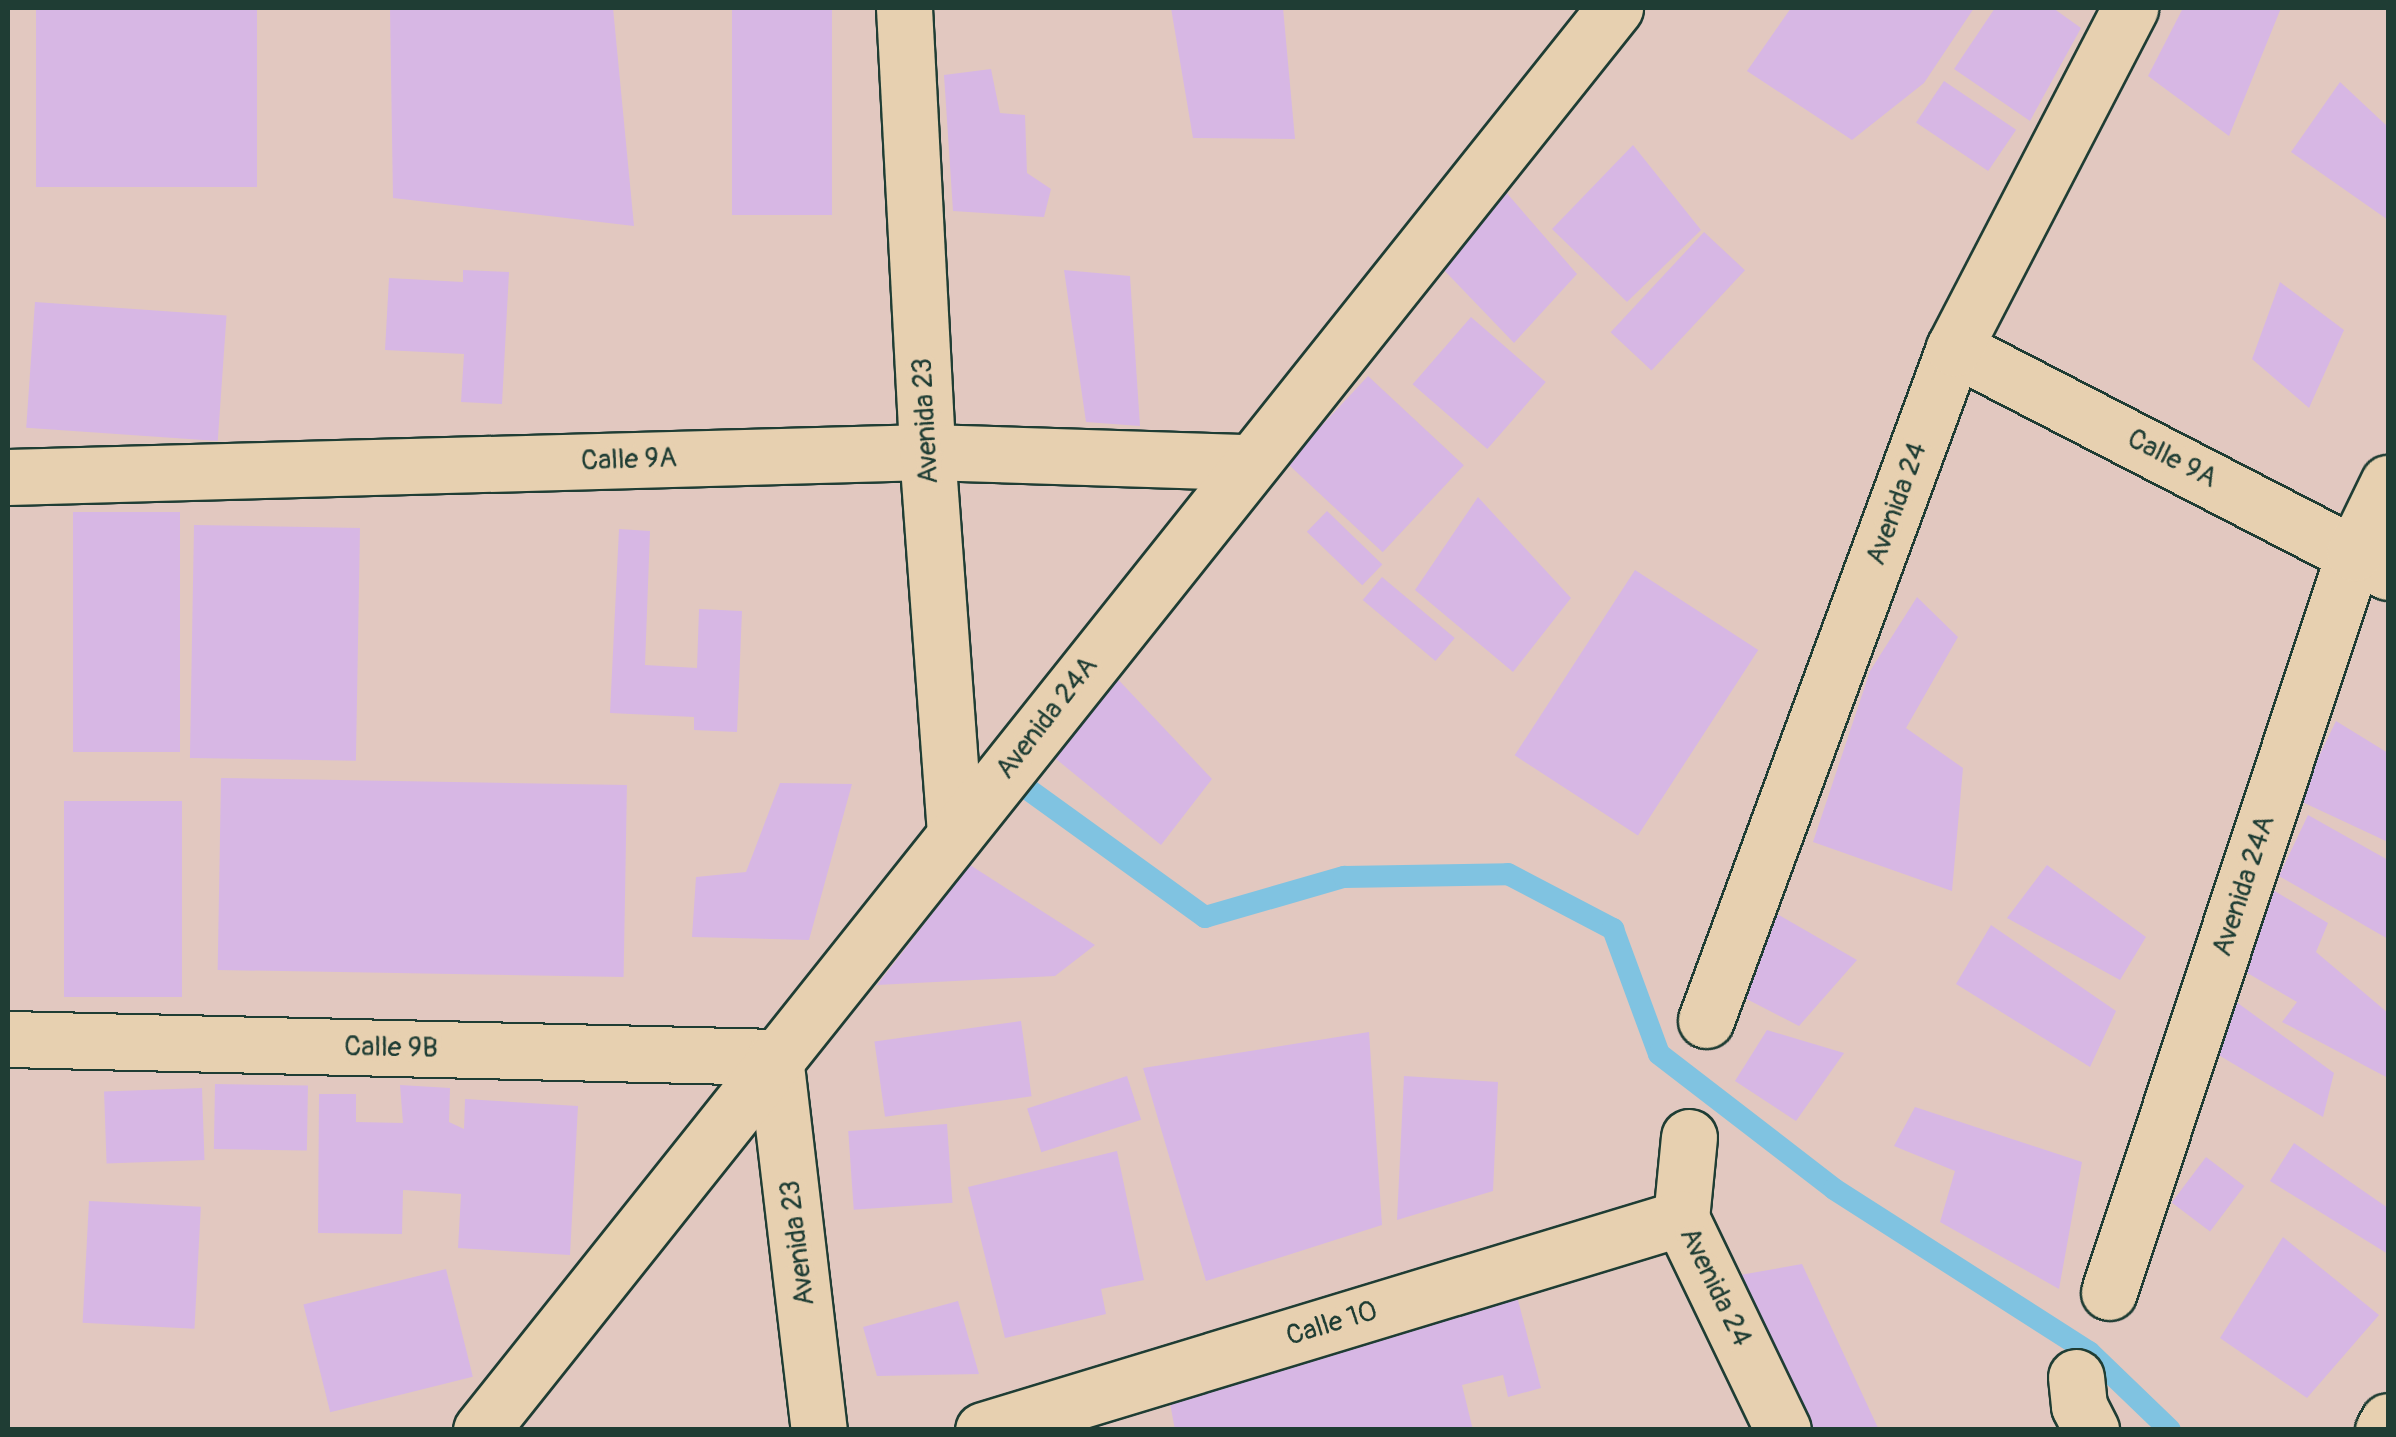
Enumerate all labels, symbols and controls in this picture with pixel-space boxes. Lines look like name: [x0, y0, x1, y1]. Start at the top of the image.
street label: Avenida 23: [906, 357, 946, 485]
street label: Calle 9A: [2122, 422, 2222, 496]
street label: Avenida 24: [1859, 438, 1935, 570]
street label: Calle 9A: [580, 442, 678, 478]
street label: Avenida 24A: [989, 650, 1105, 786]
street label: Avenida 24A: [2205, 811, 2283, 961]
street label: Calle 9B: [344, 1030, 438, 1066]
street label: Avenida 23: [774, 1178, 822, 1308]
street label: Avenida 24: [1672, 1222, 1758, 1352]
street label: Calle 10: [1282, 1294, 1382, 1354]

